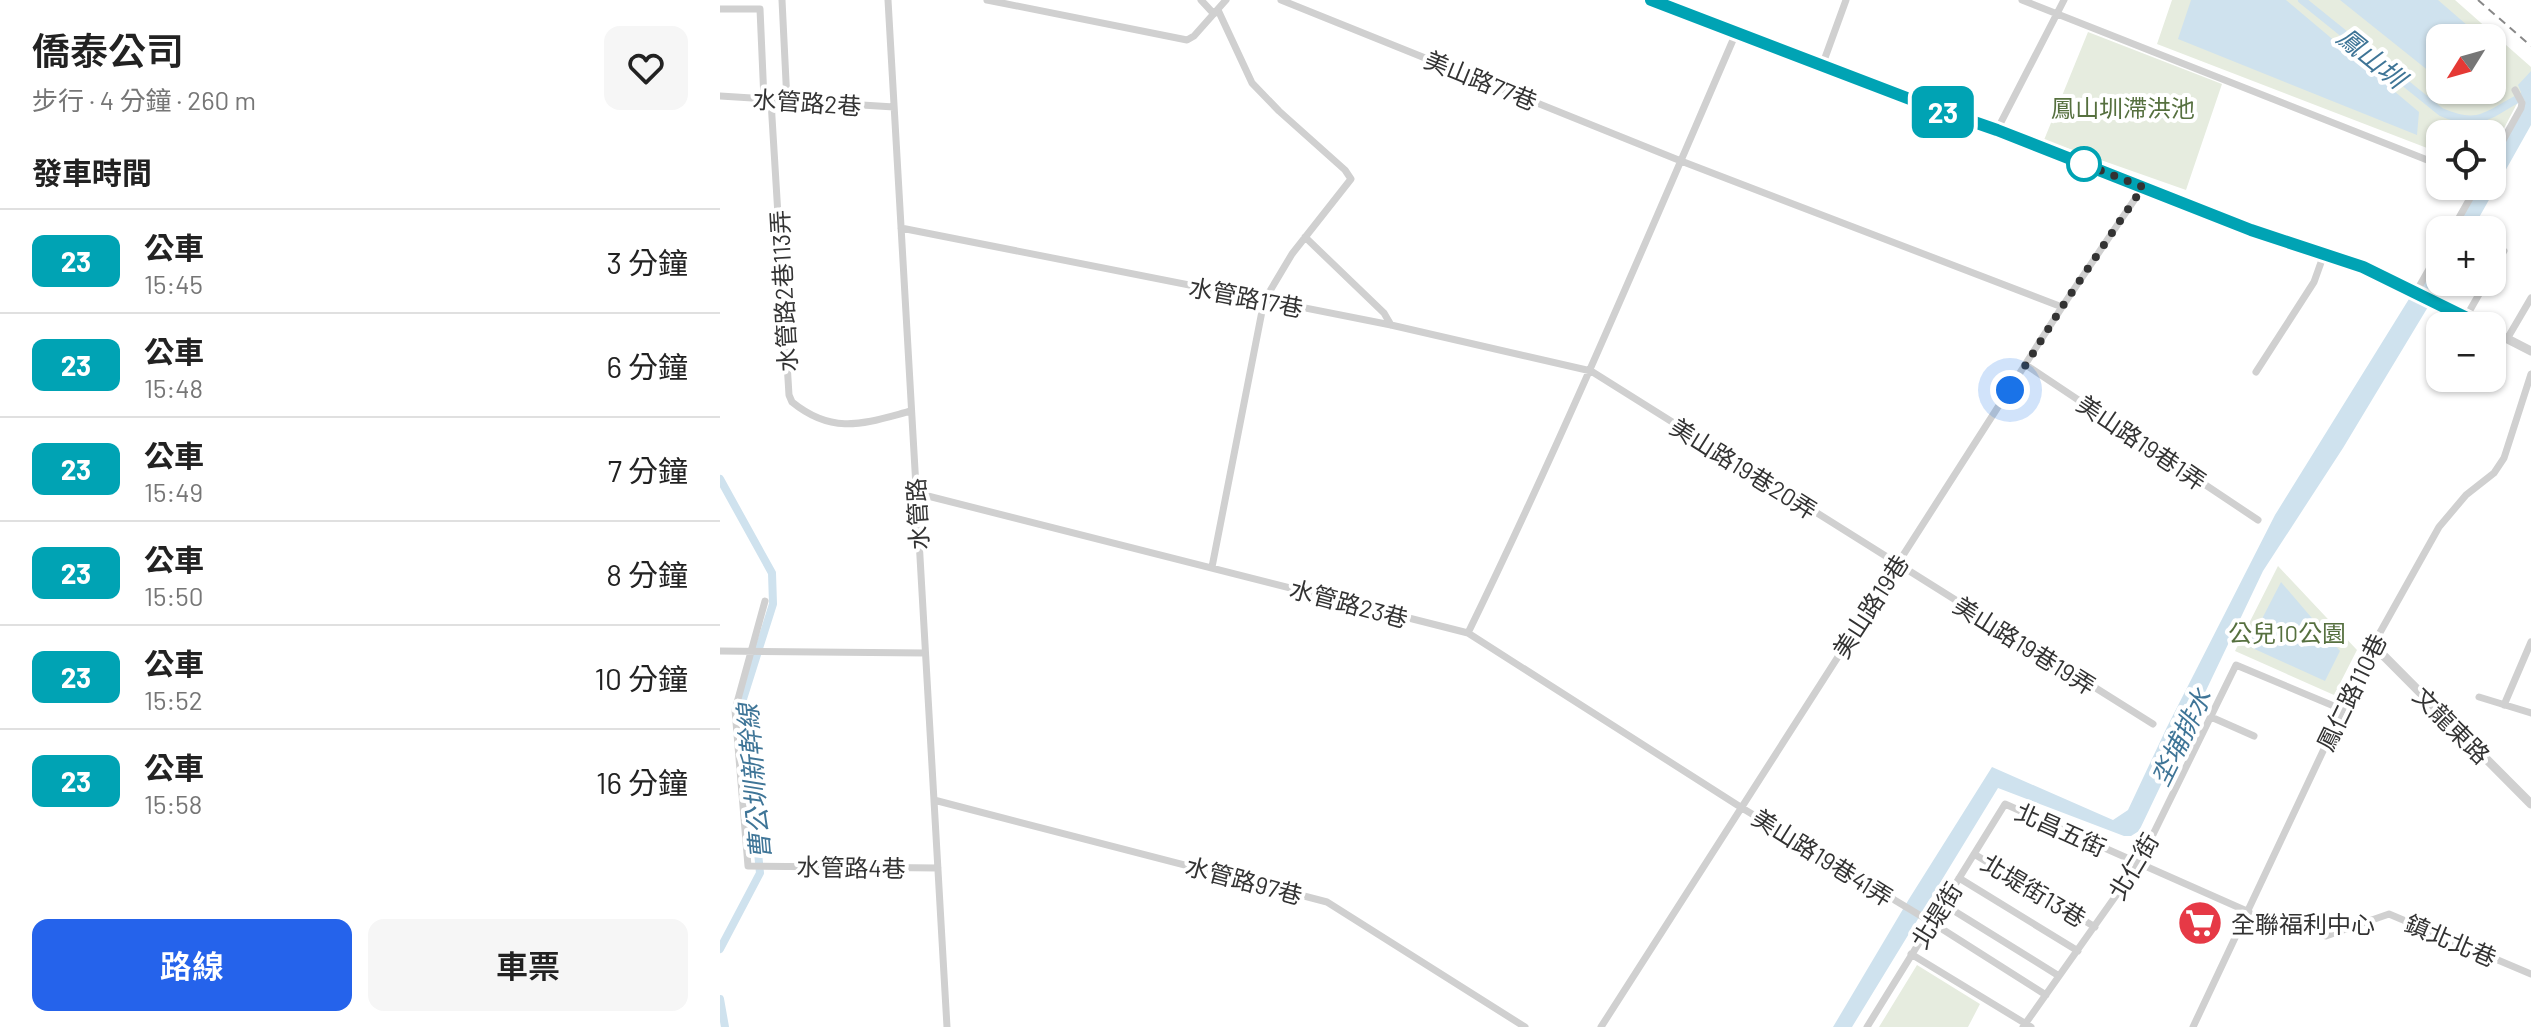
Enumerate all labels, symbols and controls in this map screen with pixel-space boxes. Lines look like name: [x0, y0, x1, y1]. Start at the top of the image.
water label: 鳳山圳: [2332, 20, 2415, 96]
north arrow: [2426, 24, 2506, 104]
map controls: [2426, 24, 2506, 392]
button: heart: [604, 26, 688, 110]
text: 僑泰公司: [32, 27, 184, 73]
street label: 美山路77巷: [1421, 44, 1541, 116]
text: 步行 · 4 分鐘 · 260 m: [32, 84, 256, 115]
street label: 水管路2巷: [752, 84, 862, 120]
line badge: 23: [1907, 86, 1979, 138]
park label: 鳳山圳滯洪池: [2051, 93, 2195, 122]
text: 23: [1928, 95, 1958, 129]
button: locate: [2426, 120, 2506, 200]
unlabelled marker: [2067, 147, 2101, 181]
text: 發車時間: [32, 154, 152, 190]
street label: 水管路2巷113弄: [764, 209, 802, 373]
button: +: [2426, 216, 2506, 296]
text: 公車: [144, 229, 204, 265]
text: 23: [61, 244, 91, 278]
text: 3 分鐘: [607, 244, 688, 280]
text: 15:45: [144, 268, 203, 299]
street label: 水管路17巷: [1186, 272, 1306, 322]
button: −: [2426, 312, 2506, 392]
text: 公車: [144, 333, 204, 369]
text: 23: [61, 348, 91, 382]
text: 6 分鐘: [607, 348, 688, 384]
your location: [1990, 370, 2030, 410]
text: 15:48: [144, 372, 203, 403]
street label: 美山路19巷1弄: [2072, 388, 2212, 496]
street label: 美山路19巷20弄: [1665, 411, 1823, 525]
text: 公車: [144, 437, 204, 473]
text: 23: [61, 452, 91, 486]
text: 7 分鐘: [608, 452, 688, 488]
text: 15:49: [144, 476, 203, 507]
street label: 水管路: [901, 477, 933, 551]
text: 公車: [144, 541, 204, 577]
street label: 美山路19巷: [1826, 549, 1914, 663]
text: 23: [61, 556, 91, 590]
text: 8 分鐘: [606, 556, 688, 592]
street label: 水管路23巷: [1287, 573, 1411, 633]
text: 15:50: [144, 580, 203, 611]
street label: 美山路19巷19弄: [1949, 590, 2101, 700]
park label: 公兒10公園: [2228, 618, 2346, 647]
street label: 鳳仁路110巷: [2310, 629, 2392, 755]
text: 公車: [144, 645, 204, 681]
text: 23: [61, 660, 91, 694]
text: 10 分鐘: [595, 660, 688, 696]
street label: 文龍東路: [2408, 681, 2496, 769]
water label: 坔埔排水: [2143, 683, 2217, 791]
text: 15:52: [144, 684, 203, 715]
water label: 曹公圳新幹線: [731, 700, 775, 861]
text: 公車: [144, 749, 204, 785]
text: 23: [61, 764, 91, 798]
text: 16 分鐘: [596, 764, 688, 800]
text: 15:58: [144, 788, 202, 819]
street label: 北昌五街: [2011, 796, 2111, 862]
street label: 美山路19巷41弄: [1747, 802, 1899, 912]
street label: 北仁街: [2102, 828, 2164, 904]
street label: 北堤街13巷: [1976, 848, 2092, 932]
street label: 水管路97巷: [1182, 850, 1306, 910]
street label: 水管路4巷: [796, 852, 906, 882]
street label: 北堤街: [1905, 877, 1967, 953]
supermarket icon: 全聯福利中心: [2176, 899, 2224, 947]
street label: 鎮北北巷: [2401, 908, 2501, 972]
place label: 全聯福利中心: [2231, 909, 2375, 938]
button: 路線: [32, 919, 352, 1011]
button: 車票: [368, 919, 688, 1011]

